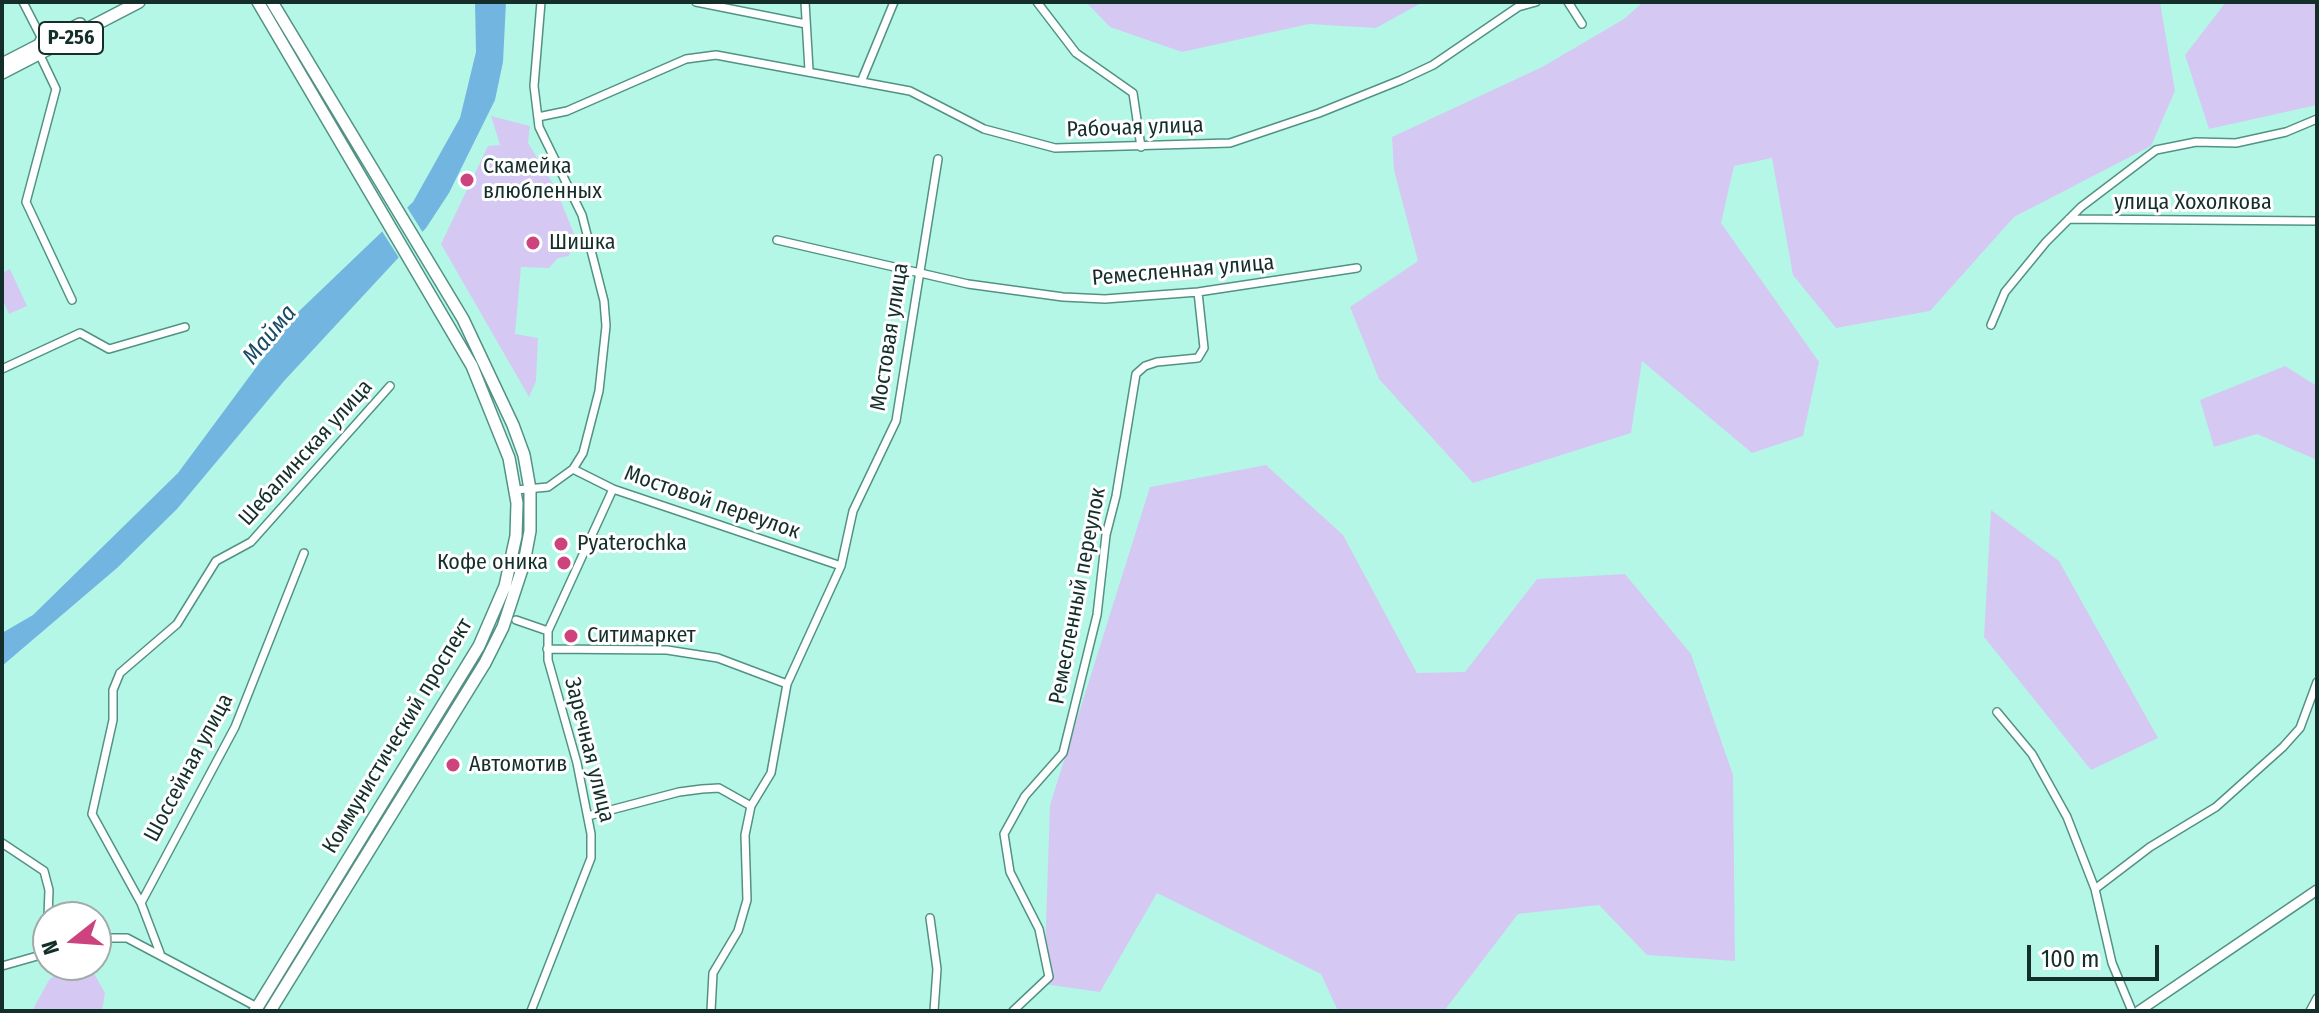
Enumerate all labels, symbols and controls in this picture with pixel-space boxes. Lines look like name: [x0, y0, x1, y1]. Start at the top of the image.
road number: Р-256: [39, 22, 103, 54]
street label: Рабочая улица: [1066, 112, 1204, 144]
place label: Скамейка влюбленных: [483, 154, 602, 206]
marker: Скамейка влюбленных: [458, 171, 476, 189]
street label: улица Хохолкова: [2114, 190, 2272, 216]
place label: Шишка: [549, 230, 615, 256]
marker: Шишка: [524, 234, 542, 252]
street label: Ремесленная улица: [1091, 250, 1275, 292]
street label: Мостовая улица: [865, 261, 915, 413]
water label: Майма: [237, 299, 303, 371]
street label: Шебалинская улица: [234, 375, 378, 531]
street label: Мостовой переулок: [621, 461, 803, 545]
street label: Ремесленный переулок: [1044, 485, 1112, 707]
place label: Pyaterochka: [577, 531, 687, 557]
marker: Pyaterochka: [552, 535, 570, 553]
place label: Кофе оника: [437, 550, 548, 576]
marker: Кофе оника: [555, 554, 573, 572]
street label: Коммунистический проспект: [317, 614, 479, 858]
place label: Ситимаркет: [587, 623, 696, 649]
marker: Ситимаркет: [562, 627, 580, 645]
street label: Заречная улица: [558, 675, 620, 825]
street label: Шоссейная улица: [139, 689, 239, 847]
place label: Автомотив: [469, 752, 567, 778]
marker: Автомотив: [444, 756, 462, 774]
north arrow: [32, 901, 112, 981]
scale bar: [2031, 929, 2163, 979]
text: N: [36, 937, 65, 958]
text: 100 m: [2041, 945, 2099, 973]

